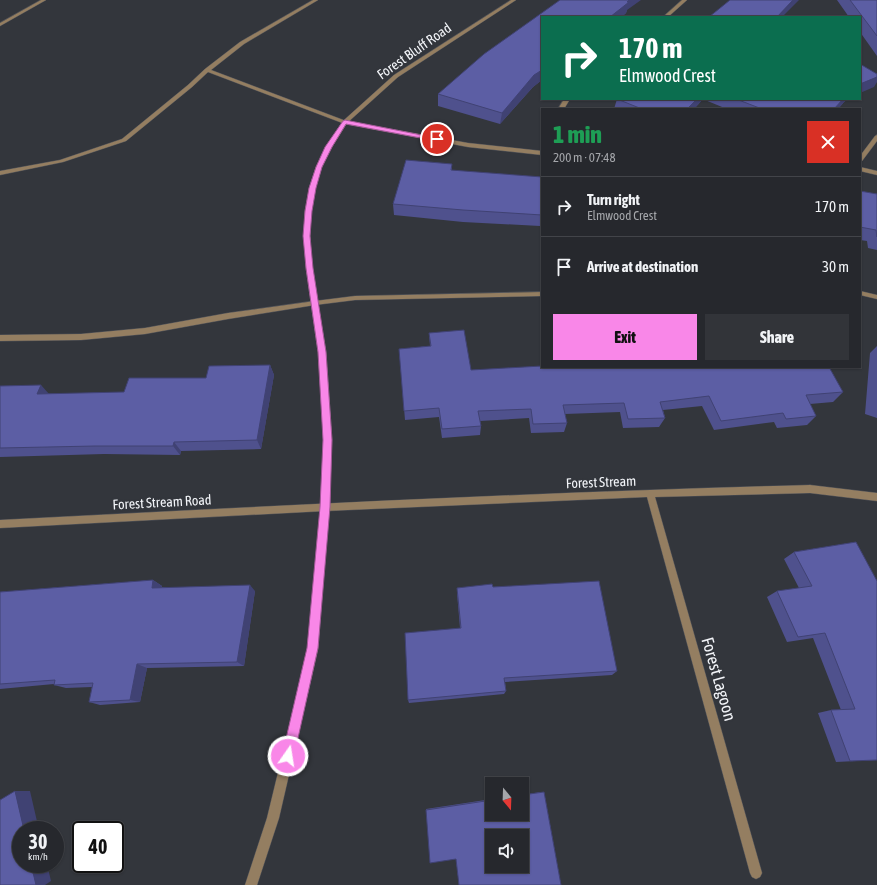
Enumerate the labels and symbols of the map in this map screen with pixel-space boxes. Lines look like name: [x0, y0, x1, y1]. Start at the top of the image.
street label: Forest Bluff Road: [374, 20, 454, 82]
pin: [420, 122, 454, 156]
street label: Forest Stream: [566, 473, 636, 491]
street label: Forest Stream Road: [112, 491, 212, 513]
street label: Forest Lagoon: [698, 635, 740, 723]
position arrow: [267, 735, 309, 777]
north arrow: [485, 777, 529, 821]
speed limit sign: 40: [72, 821, 124, 873]

